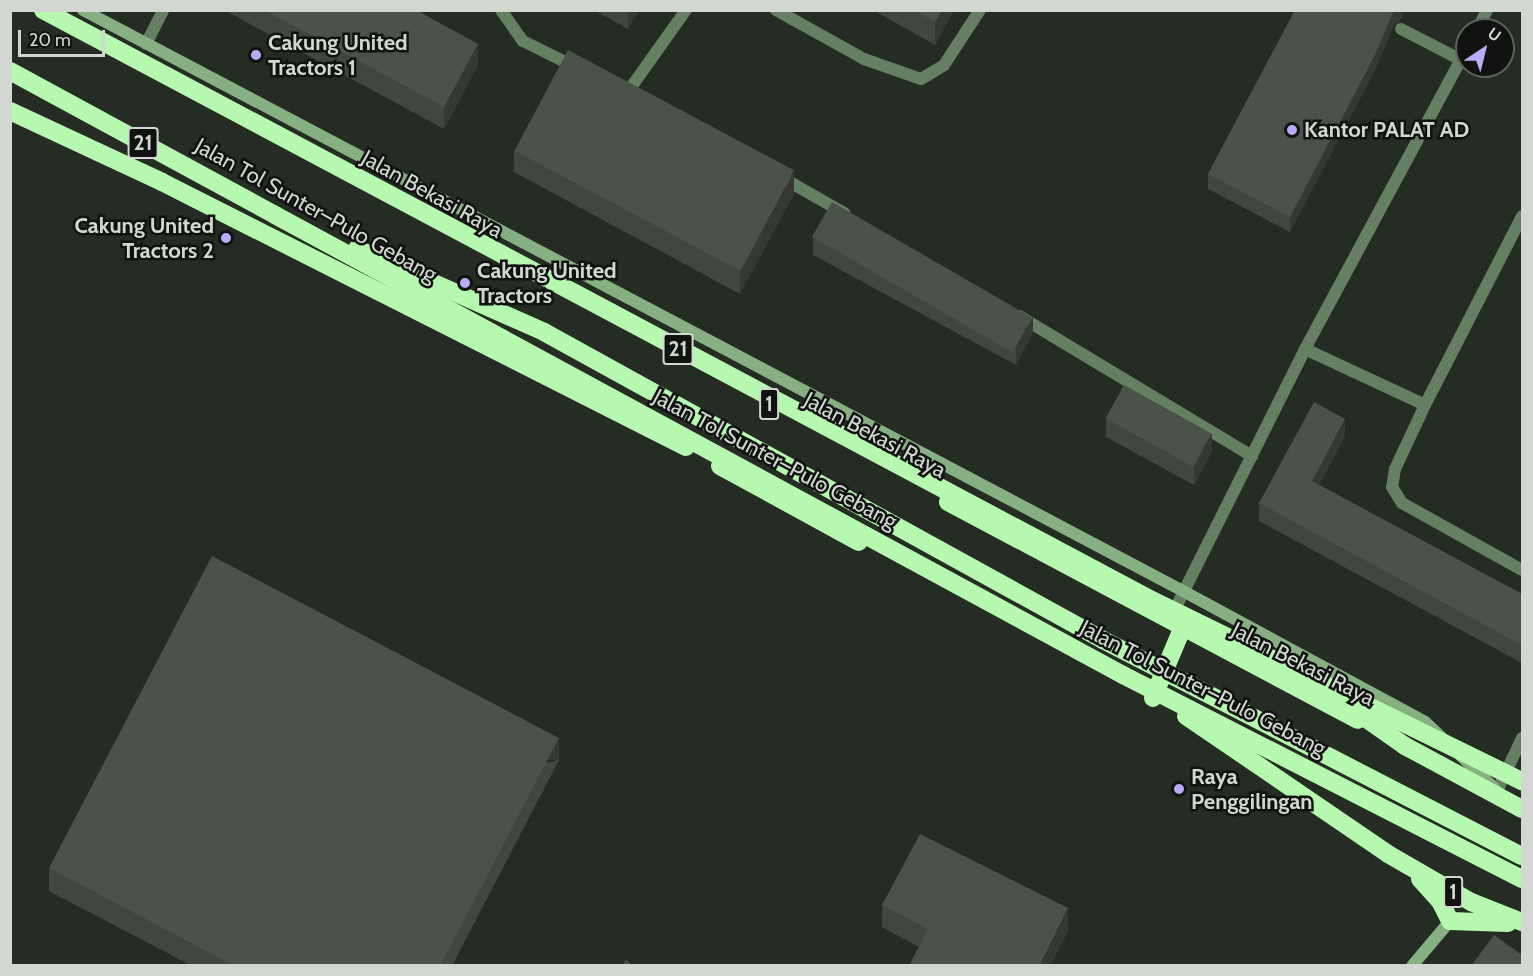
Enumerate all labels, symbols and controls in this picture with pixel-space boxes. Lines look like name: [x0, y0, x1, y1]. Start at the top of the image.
scale bar: [21, 18, 108, 56]
north arrow: [1455, 18, 1515, 78]
text: U: [1484, 23, 1505, 46]
text: 20 m: [29, 29, 71, 51]
place label: Cakung United Tractors 1: [268, 29, 408, 80]
marker: Cakung United Tractors 1: [249, 48, 263, 62]
place label: Kantor PALAT AD: [1304, 117, 1469, 143]
marker: Kantor PALAT AD: [1285, 123, 1299, 137]
road number: 21: [126, 125, 160, 161]
street label: Jalan Tol Sunter–Pulo Gebang: [190, 132, 442, 288]
street label: Jalan Bekasi Raya: [357, 144, 507, 244]
place label: Cakung United Tractors 2: [74, 212, 214, 264]
marker: Cakung United Tractors 2: [219, 231, 233, 245]
place label: Cakung United Tractors: [477, 257, 617, 308]
marker: Cakung United Tractors: [458, 276, 472, 290]
road number: 21: [662, 331, 694, 367]
street label: Jalan Tol Sunter–Pulo Gebang: [648, 383, 902, 535]
road number: 1: [758, 386, 780, 422]
street label: Jalan Bekasi Raya: [799, 386, 951, 484]
street label: Jalan Tol Sunter–Pulo Gebang: [1076, 614, 1330, 762]
street label: Jalan Bekasi Raya: [1227, 617, 1379, 711]
place label: Raya Penggilingan: [1191, 763, 1312, 814]
marker: Raya Penggilingan: [1172, 782, 1186, 796]
road number: 1: [1442, 874, 1464, 910]

